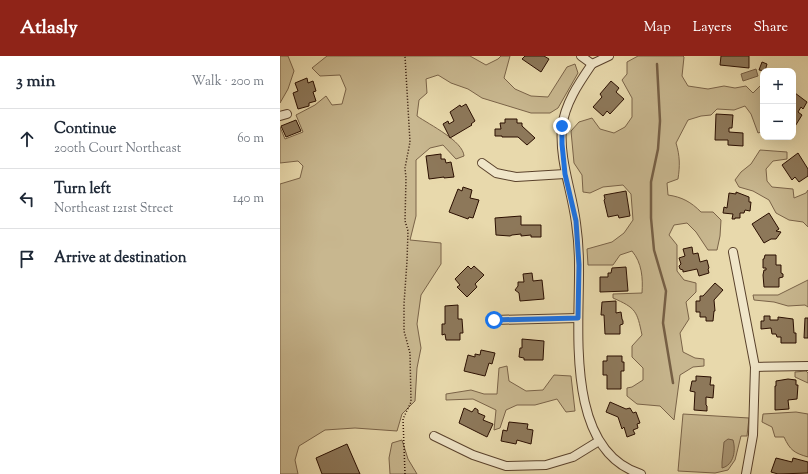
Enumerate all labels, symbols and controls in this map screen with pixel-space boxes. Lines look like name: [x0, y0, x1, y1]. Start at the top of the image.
text: Atlasly: [20, 15, 78, 42]
text: Map: [644, 18, 671, 38]
text: Layers: [693, 18, 731, 38]
text: Share: [753, 18, 788, 38]
map controls: [760, 68, 796, 140]
button: +: [760, 68, 796, 104]
text: 3 min: [16, 70, 55, 94]
text: Walk · 200 m: [191, 73, 264, 91]
button: −: [760, 104, 796, 140]
route end: [553, 117, 571, 135]
text: Continue: [54, 119, 116, 140]
icon: ahead: [16, 128, 38, 150]
text: 60 m: [237, 130, 264, 148]
text: 200th Court Northeast: [54, 140, 181, 158]
text: Turn left: [54, 179, 111, 200]
icon: left: [16, 188, 38, 210]
text: 140 m: [233, 190, 264, 208]
text: Northeast 121st Street: [54, 200, 173, 218]
icon: arrive: [16, 248, 38, 270]
text: Arrive at destination: [54, 248, 187, 269]
route start: [485, 311, 503, 329]

